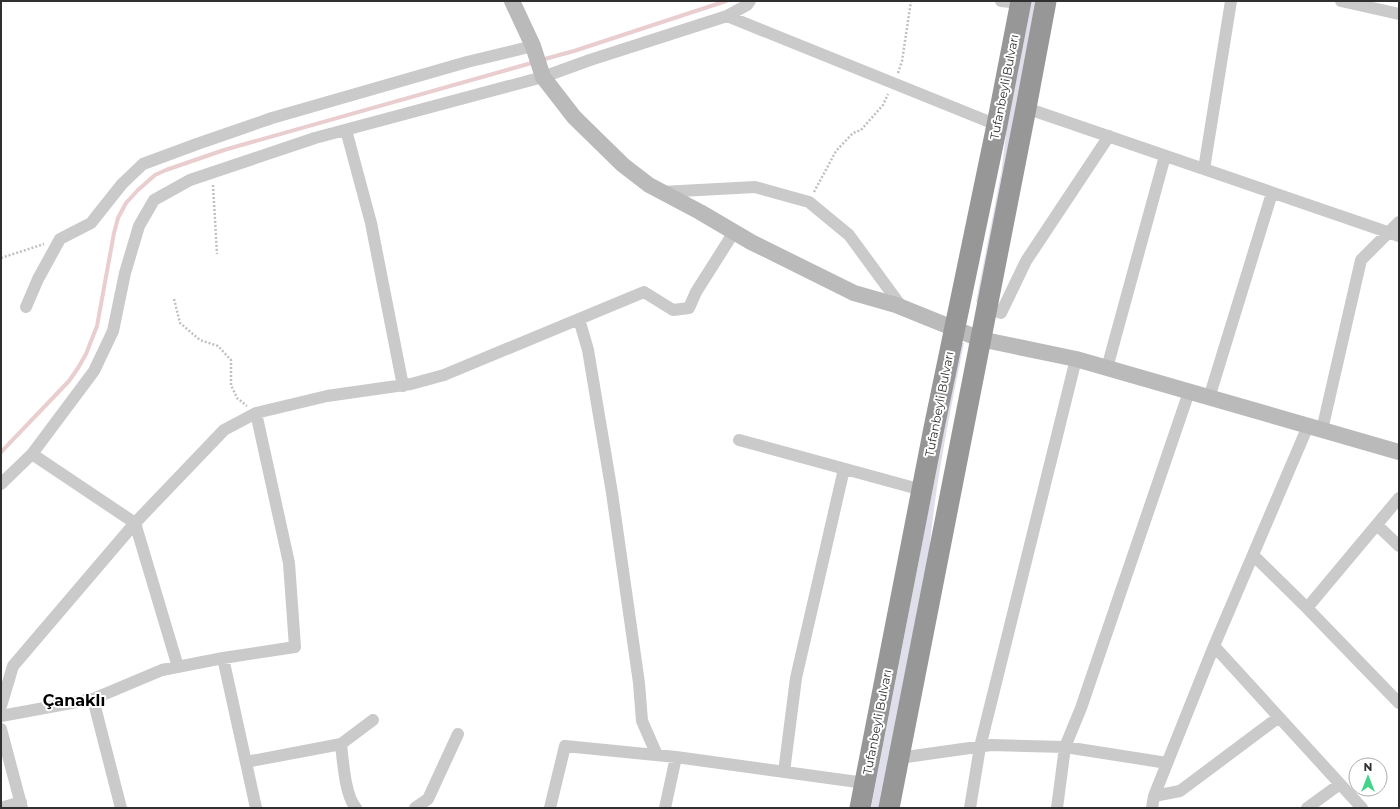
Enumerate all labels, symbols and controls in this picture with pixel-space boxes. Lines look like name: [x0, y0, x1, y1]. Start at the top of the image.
street label: Tufanbeyli Bulvarı: [986, 33, 1022, 141]
street label: Tufanbeyli Bulvarı: [921, 350, 957, 458]
street label: Tufanbeyli Bulvarı: [859, 668, 895, 776]
district label: Çanaklı: [43, 691, 105, 710]
north arrow: [1348, 757, 1388, 797]
text: N: [1364, 760, 1372, 774]

